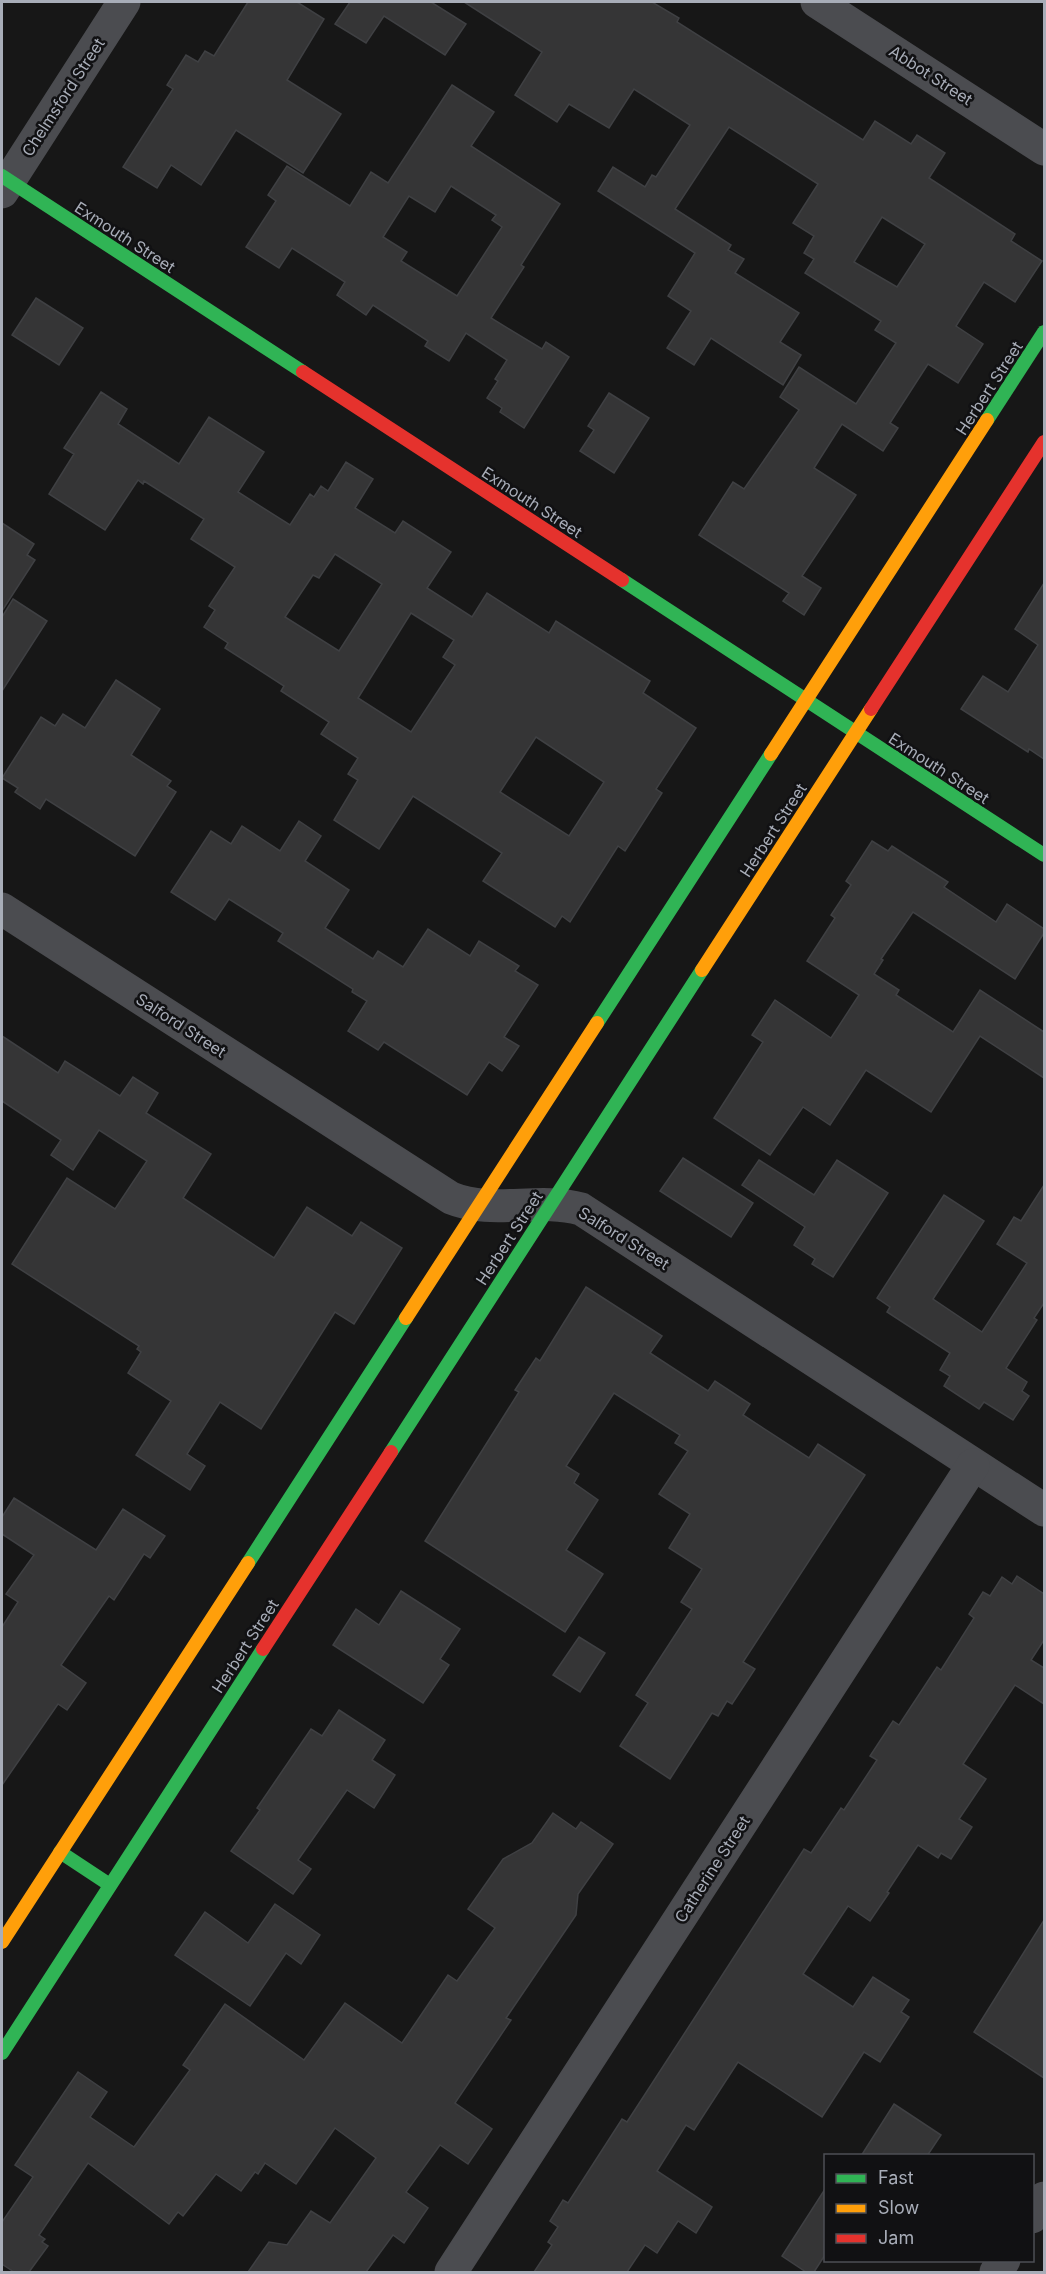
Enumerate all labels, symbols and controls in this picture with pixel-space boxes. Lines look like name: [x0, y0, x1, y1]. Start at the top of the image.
street label: Chelmsford Street: [17, 34, 109, 160]
street label: Abbot Street: [886, 41, 976, 109]
street label: Exmouth Street: [71, 197, 179, 277]
street label: Herbert Street: [951, 337, 1027, 439]
street label: Exmouth Street: [478, 462, 586, 542]
street label: Exmouth Street: [885, 728, 993, 808]
street label: Herbert Street: [735, 779, 811, 881]
street label: Salford Street: [132, 988, 230, 1062]
street label: Herbert Street: [471, 1187, 547, 1289]
street label: Salford Street: [575, 1202, 673, 1274]
street label: Herbert Street: [207, 1595, 283, 1697]
street label: Catherine Street: [670, 1812, 754, 1926]
legend: [824, 2154, 1034, 2262]
text: Fast: [878, 2167, 914, 2188]
text: Slow: [878, 2197, 919, 2218]
text: Jam: [878, 2227, 914, 2248]

